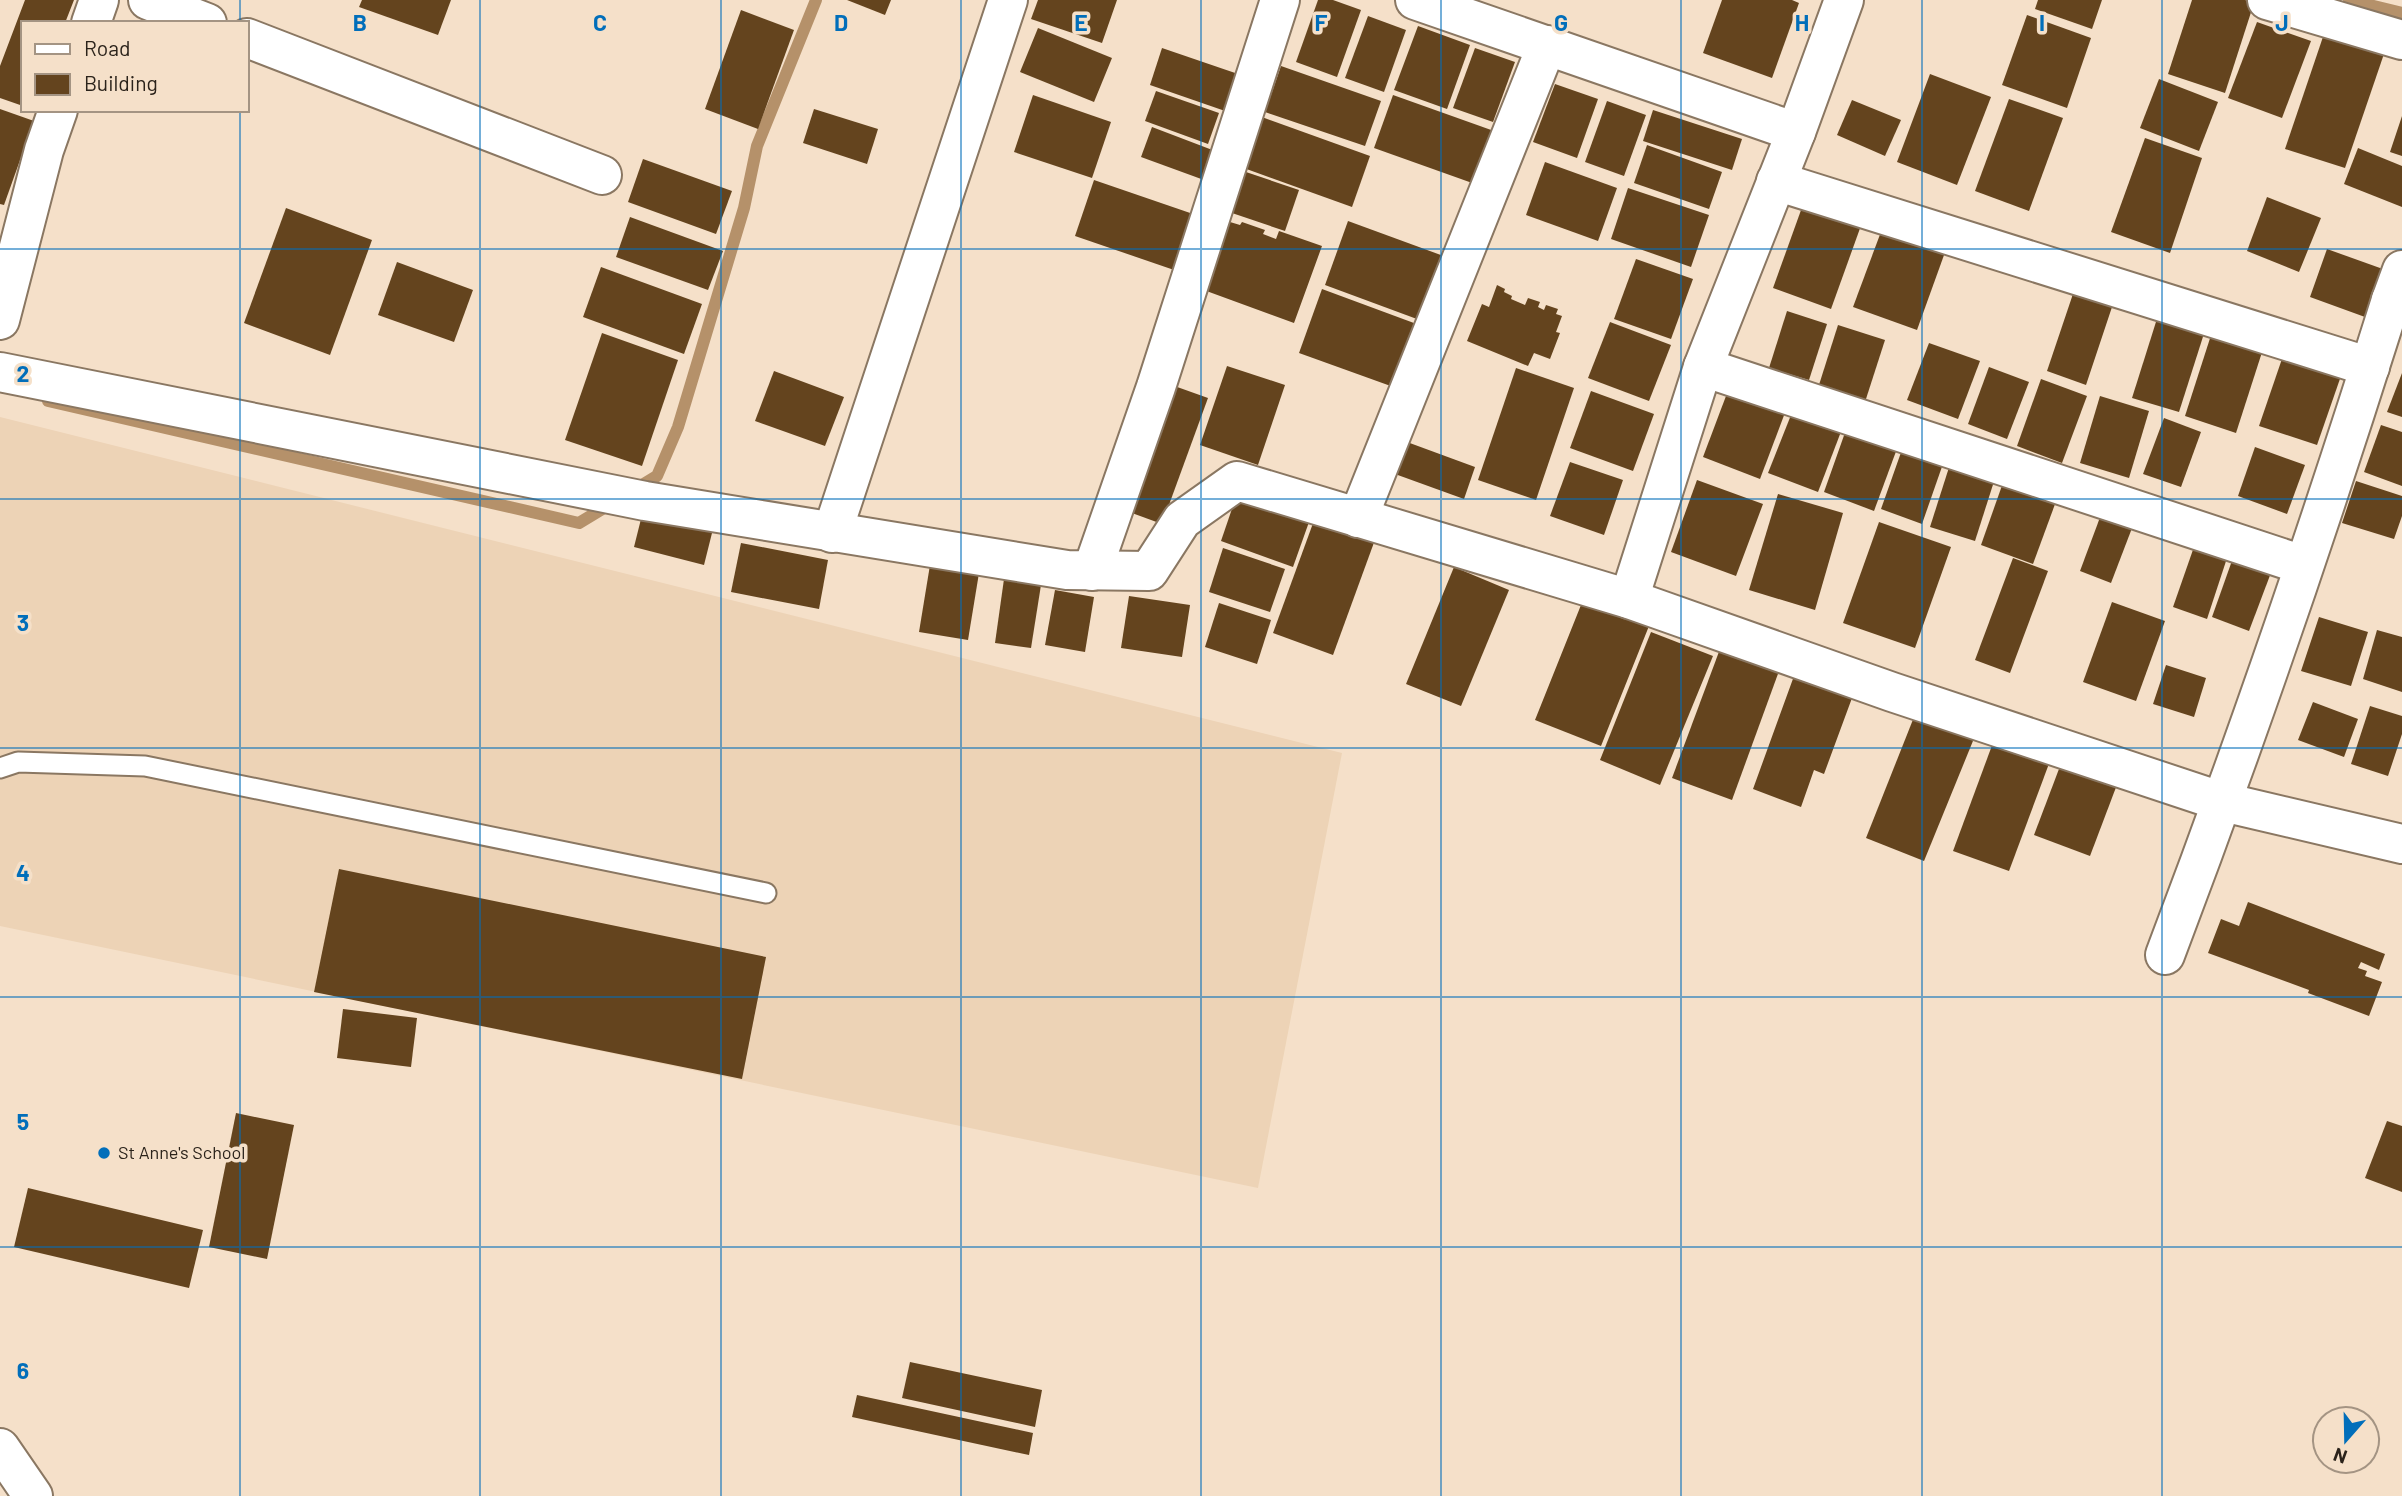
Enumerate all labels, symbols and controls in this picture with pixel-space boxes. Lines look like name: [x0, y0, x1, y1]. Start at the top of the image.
text: B: [353, 8, 367, 36]
text: C: [593, 8, 607, 36]
text: D: [834, 8, 848, 36]
text: E: [1074, 8, 1088, 36]
text: F: [1315, 8, 1328, 36]
text: G: [1554, 8, 1568, 36]
text: H: [1795, 8, 1809, 36]
text: I: [2039, 8, 2045, 36]
text: J: [2275, 8, 2289, 36]
legend: [21, 21, 248, 112]
text: Road: [84, 35, 130, 60]
text: Building: [84, 70, 158, 95]
text: 2: [17, 359, 29, 387]
text: 3: [17, 608, 29, 636]
text: 4: [16, 858, 30, 886]
text: 5: [17, 1107, 29, 1135]
place label: St Anne's School: [118, 1141, 246, 1163]
marker: St Anne's School: [96, 1145, 112, 1161]
text: 6: [17, 1356, 29, 1384]
north arrow: [2311, 1405, 2381, 1475]
text: N: [2330, 1443, 2350, 1469]

